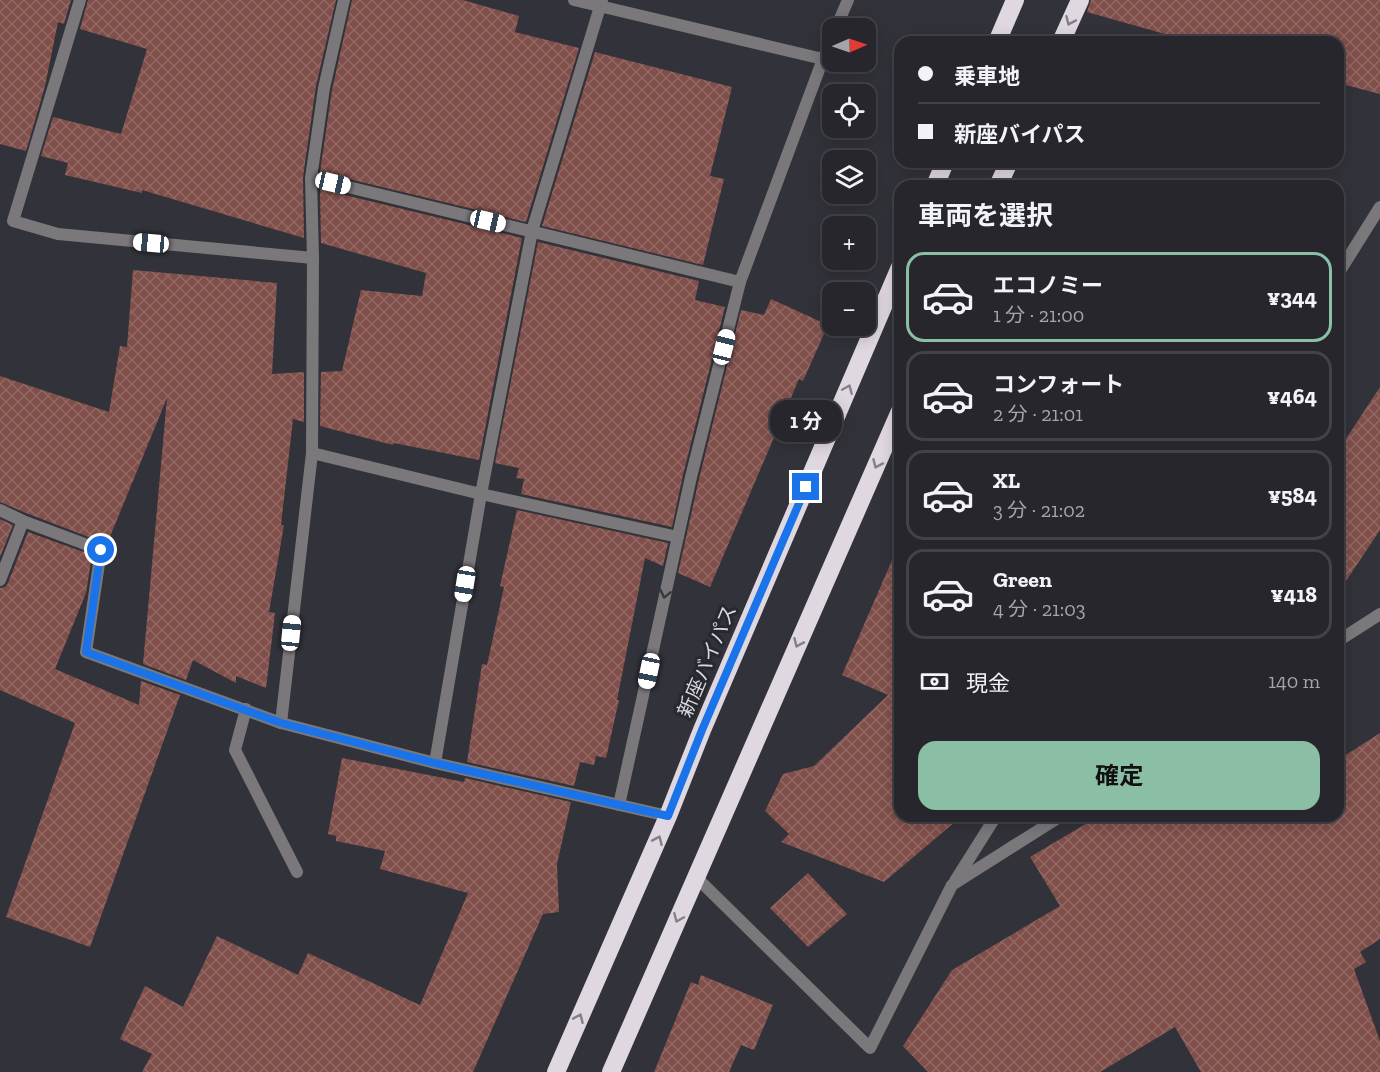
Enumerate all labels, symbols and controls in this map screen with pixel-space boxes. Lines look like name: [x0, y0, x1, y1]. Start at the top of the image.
one-way arrow: [1066, 15, 1078, 26]
north arrow: [822, 18, 876, 72]
map controls: [822, 18, 876, 336]
text: 乗車地: [954, 63, 1020, 90]
button: locate: [822, 84, 876, 138]
text: 新座バイパス: [954, 121, 1086, 148]
button: layers: [822, 150, 876, 204]
car: [313, 170, 353, 196]
text: 車両を選択: [918, 200, 1053, 232]
car: [468, 208, 508, 234]
button: +: [822, 216, 876, 270]
car: [132, 232, 170, 254]
icon: car: [921, 270, 975, 324]
text: エコノミー: [993, 272, 1103, 299]
button: −: [822, 282, 876, 336]
text: ¥344: [1267, 284, 1317, 311]
text: 1 分 · 21:00: [993, 303, 1084, 327]
car: [711, 327, 737, 367]
icon: car: [921, 369, 975, 423]
text: コンフォート: [993, 371, 1124, 398]
text: ¥464: [1267, 383, 1317, 410]
one-way arrow: [841, 385, 853, 396]
callout: 1 分: [770, 400, 842, 442]
text: 2 分 · 21:01: [993, 402, 1083, 426]
text: 1 分: [790, 409, 822, 433]
one-way arrow: [872, 458, 884, 469]
text: XL: [993, 467, 1020, 494]
icon: car: [921, 468, 975, 522]
route end: [792, 473, 819, 500]
text: ¥584: [1268, 482, 1317, 509]
text: 3 分 · 21:02: [993, 498, 1085, 522]
route start: [87, 536, 114, 563]
car: [453, 565, 477, 603]
text: Green: [993, 566, 1052, 593]
icon: car: [921, 567, 975, 621]
text: ¥418: [1271, 581, 1317, 608]
one-way arrow: [660, 589, 673, 599]
text: 4 分 · 21:03: [993, 597, 1086, 621]
street label: 新座バイパス: [673, 601, 741, 721]
car: [280, 614, 302, 652]
one-way arrow: [794, 637, 806, 648]
car: [636, 652, 662, 690]
icon: cash: [918, 665, 951, 698]
text: 140 m: [1268, 669, 1320, 693]
text: 現金: [966, 670, 1010, 697]
button: 確定: [918, 741, 1320, 810]
one-way arrow: [650, 835, 662, 846]
one-way arrow: [673, 912, 685, 923]
one-way arrow: [572, 1014, 584, 1025]

